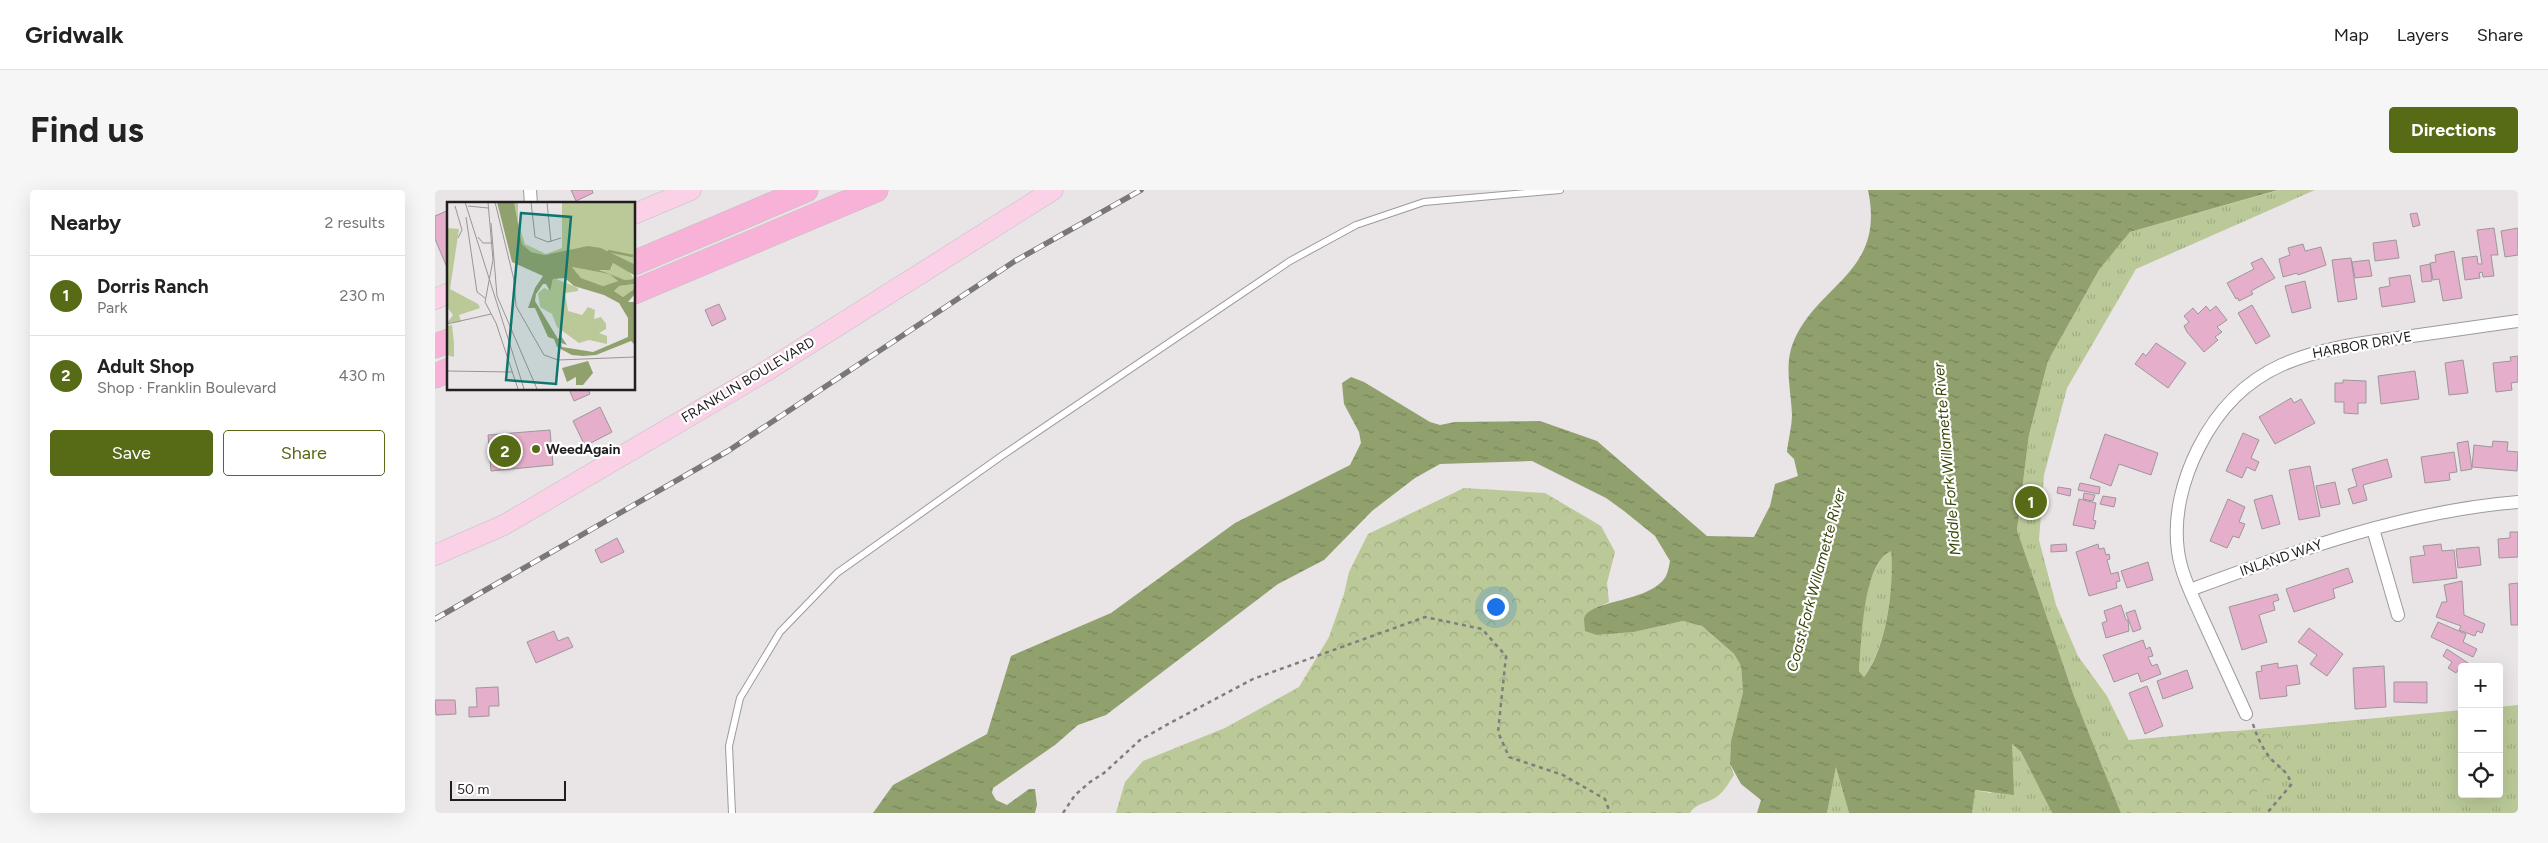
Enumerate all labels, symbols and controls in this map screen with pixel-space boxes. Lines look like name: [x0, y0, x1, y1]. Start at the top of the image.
text: Gridwalk: [25, 20, 124, 49]
text: Map: [2334, 24, 2369, 46]
text: Layers: [2397, 24, 2449, 46]
text: Share: [2477, 24, 2523, 46]
button: Directions: [2389, 107, 2518, 153]
text: Find us: [30, 109, 144, 151]
inset map: [447, 202, 635, 390]
text: Nearby: [50, 210, 121, 235]
text: 2 results: [325, 213, 385, 232]
text: Dorris Ranch: [97, 275, 208, 298]
text: 1: [63, 286, 69, 305]
text: 230 m: [340, 286, 385, 305]
text: Park: [97, 298, 127, 317]
street label: HARBOR DRIVE: [2311, 328, 2413, 362]
street label: FRANKLIN BOULEVARD: [678, 333, 818, 427]
text: Adult Shop: [97, 355, 194, 378]
water label: Middle Fork Willamette River: [1930, 361, 1964, 556]
text: 2: [61, 366, 71, 385]
text: 430 m: [339, 366, 385, 385]
text: Shop · Franklin Boulevard: [97, 378, 276, 397]
button: Save: [50, 430, 213, 476]
button: Share: [223, 430, 385, 476]
pin: 2: [489, 432, 521, 470]
place label: WeedAgain: [546, 441, 620, 458]
marker: WeedAgain: [530, 443, 542, 455]
pin: 1: [2015, 483, 2047, 521]
water label: Coast Fork Willamette River: [1783, 485, 1849, 674]
street label: INLAND WAY: [2238, 536, 2325, 580]
your location: [1483, 594, 1509, 620]
map controls: [2458, 663, 2503, 798]
button: +: [2458, 663, 2503, 708]
button: −: [2458, 708, 2503, 753]
button: locate: [2458, 753, 2503, 798]
scale bar: [450, 778, 566, 801]
text: 50 m: [457, 781, 489, 798]

